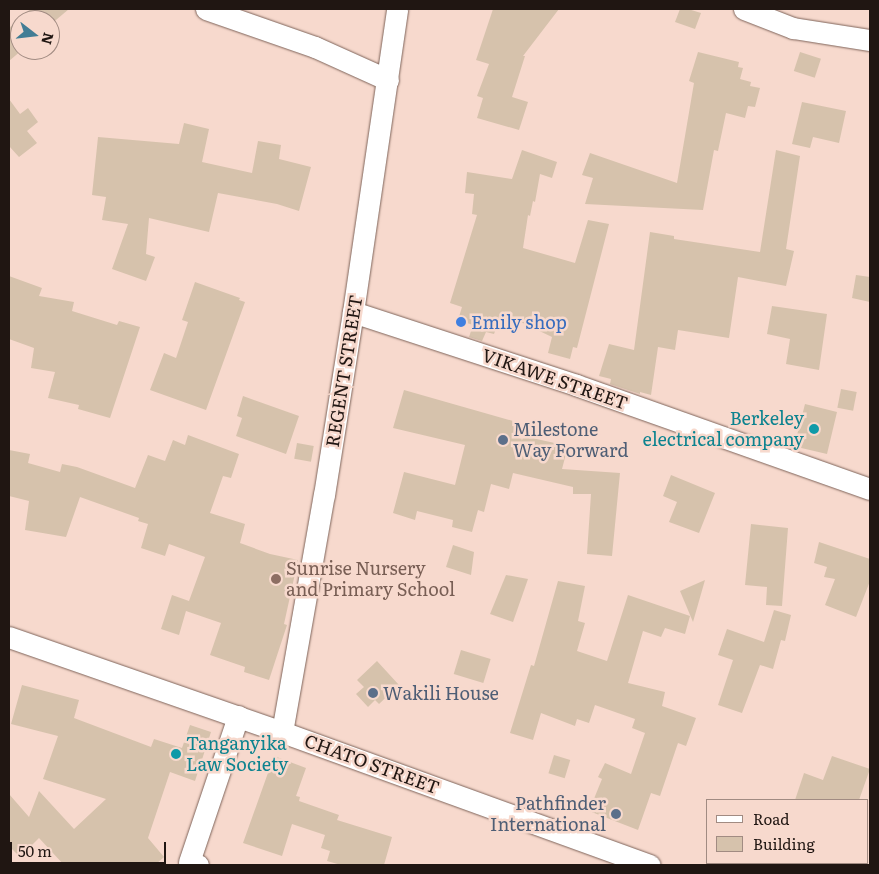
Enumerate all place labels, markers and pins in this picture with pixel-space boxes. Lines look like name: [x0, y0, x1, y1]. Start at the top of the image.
place label: Emily shop: [471, 311, 567, 333]
marker: Emily shop: [455, 316, 467, 328]
place label: Berkeley electrical company: [643, 408, 804, 450]
place label: Milestone Way Forward: [513, 419, 628, 462]
marker: Berkeley electrical company: [808, 423, 820, 435]
marker: Milestone Way Forward: [497, 434, 509, 446]
place label: Sunrise Nursery and Primary School: [286, 558, 455, 600]
marker: Sunrise Nursery and Primary School: [270, 573, 282, 585]
place label: Wakili House: [383, 682, 499, 704]
marker: Wakili House: [367, 687, 379, 699]
place label: Tanganyika Law Society: [186, 733, 288, 776]
marker: Tanganyika Law Society: [170, 748, 182, 760]
place label: Pathfinder International: [490, 793, 606, 836]
marker: Pathfinder International: [610, 808, 622, 820]

